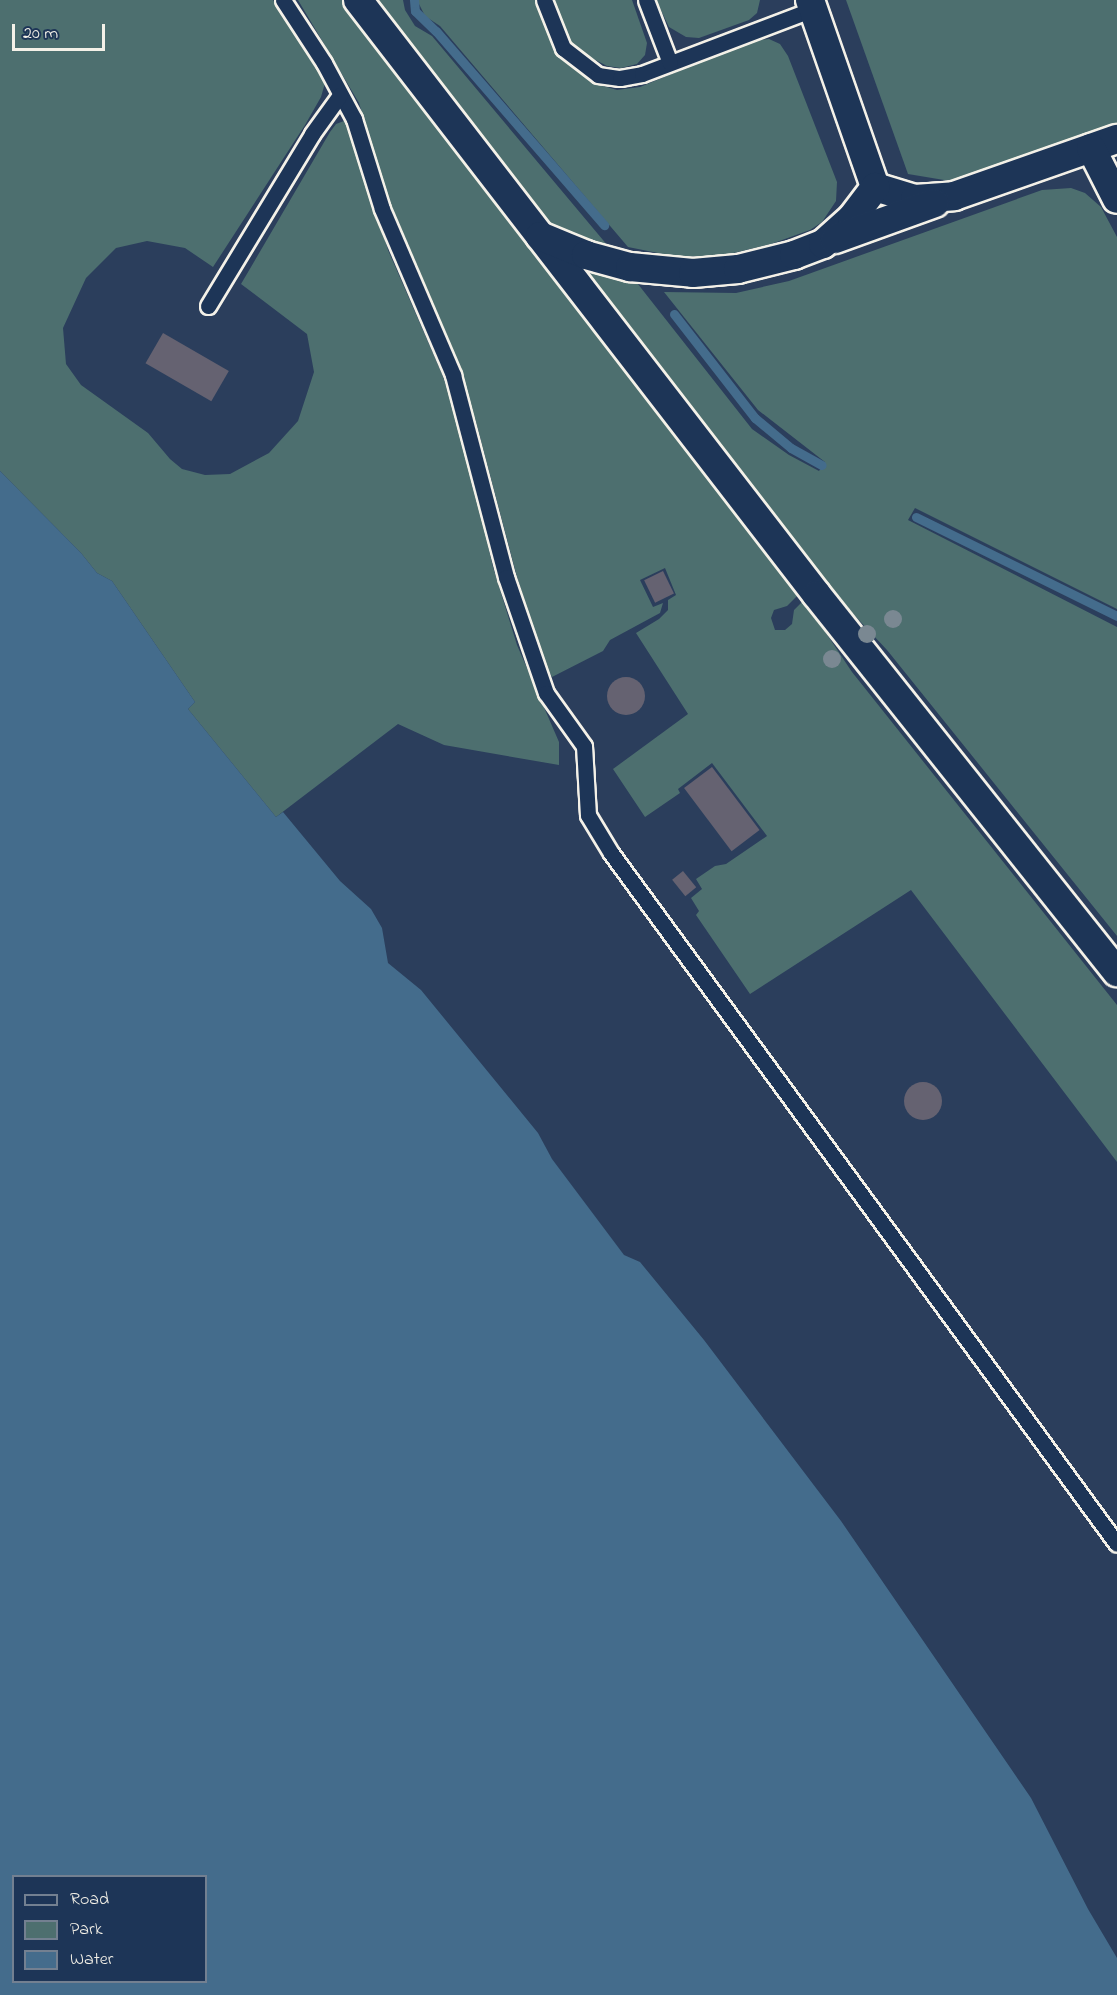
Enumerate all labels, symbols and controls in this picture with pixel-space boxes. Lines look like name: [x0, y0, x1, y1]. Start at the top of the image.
scale bar: [15, 12, 108, 50]
text: 20 m: [23, 21, 58, 47]
legend: [12, 1875, 207, 1983]
text: Road: [70, 1887, 109, 1913]
text: Park: [70, 1917, 103, 1943]
text: Water: [70, 1947, 113, 1973]

